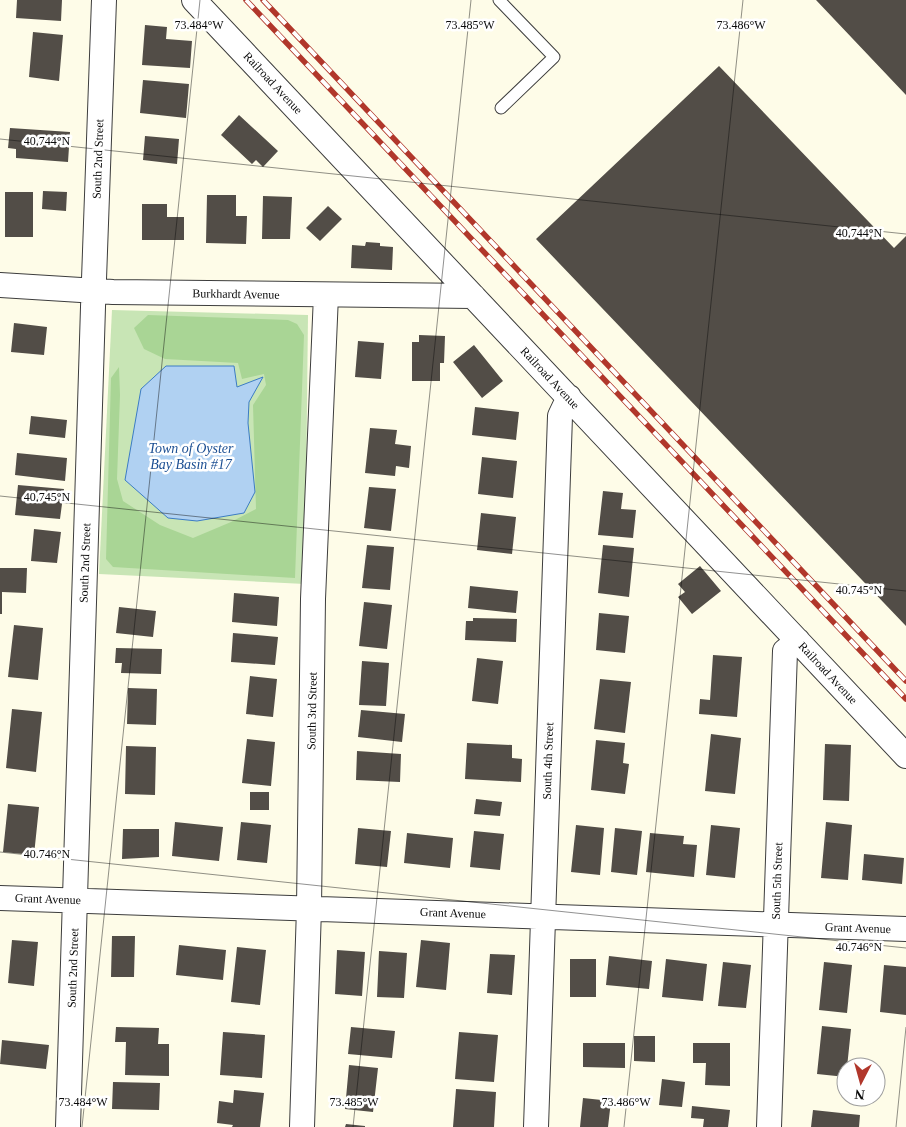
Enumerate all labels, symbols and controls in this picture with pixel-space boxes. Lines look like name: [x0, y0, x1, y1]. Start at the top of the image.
text: 73.484°W: [174, 18, 224, 32]
text: 73.485°W: [445, 18, 495, 32]
text: 73.486°W: [716, 18, 766, 32]
street label: Railroad Avenue: [241, 49, 305, 117]
street label: South 2nd Street: [90, 118, 106, 199]
text: 40.744°N: [24, 134, 71, 148]
text: 40.744°N: [836, 226, 883, 240]
street label: Burkhardt Avenue: [192, 286, 280, 302]
street label: Railroad Avenue: [518, 344, 582, 412]
water label: Town of Oyster Bay Basin #17: [148, 441, 234, 472]
text: 40.745°N: [24, 490, 71, 504]
street label: South 2nd Street: [77, 522, 93, 603]
text: 40.745°N: [836, 583, 883, 597]
street label: Railroad Avenue: [796, 639, 860, 707]
street label: South 3rd Street: [304, 671, 320, 750]
street label: South 4th Street: [540, 721, 556, 800]
street label: South 5th Street: [769, 841, 785, 920]
text: 40.746°N: [24, 847, 71, 861]
street label: Grant Avenue: [15, 891, 81, 907]
street label: Grant Avenue: [420, 905, 486, 921]
street label: Grant Avenue: [825, 920, 891, 936]
street label: South 2nd Street: [65, 927, 81, 1008]
text: 40.746°N: [836, 940, 883, 954]
north arrow: [836, 1057, 886, 1107]
text: N: [854, 1086, 866, 1102]
text: 73.484°W: [58, 1095, 108, 1109]
text: 73.485°W: [329, 1095, 379, 1109]
text: 73.486°W: [601, 1095, 651, 1109]

